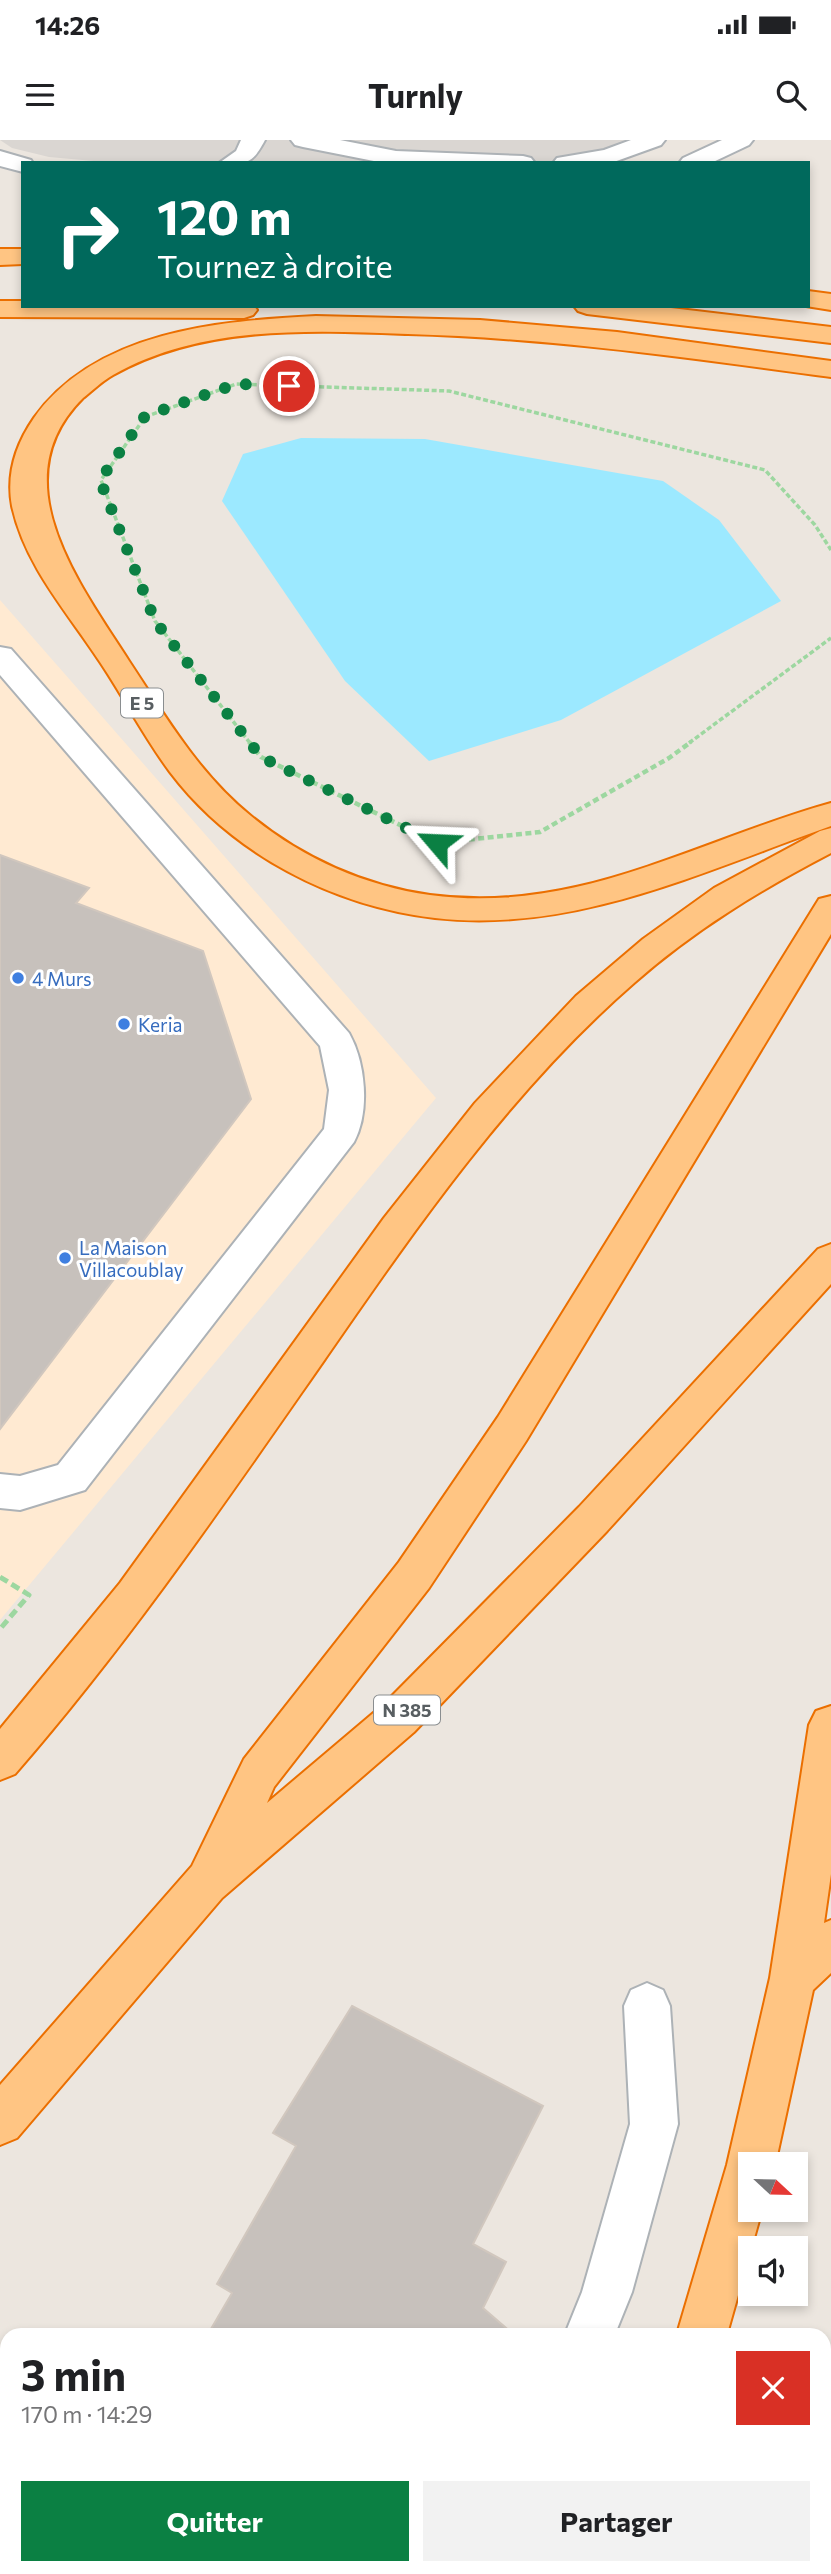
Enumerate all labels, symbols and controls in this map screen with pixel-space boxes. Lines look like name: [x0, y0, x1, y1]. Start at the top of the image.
text: 14:26: [35, 9, 100, 40]
text: Turnly: [368, 75, 463, 115]
icon: menu: [21, 76, 59, 114]
icon: search: [772, 76, 810, 114]
text: 120 m: [157, 185, 291, 245]
icon: right: [42, 189, 133, 280]
text: Tournez à droite: [157, 245, 393, 285]
pin: [259, 356, 319, 416]
icon: arrive: [270, 367, 308, 405]
road number: E 5: [121, 688, 163, 718]
position arrow: [400, 806, 474, 880]
place label: 4 Murs: [32, 967, 92, 990]
marker: 4 Murs: [10, 970, 26, 986]
place label: Keria: [138, 1013, 183, 1036]
marker: Keria: [116, 1016, 132, 1032]
place label: La Maison Villacoublay: [79, 1236, 184, 1281]
marker: La Maison Villacoublay: [57, 1250, 73, 1266]
road number: N 385: [374, 1695, 440, 1724]
north arrow: [738, 2152, 808, 2222]
map controls: [738, 2152, 808, 2306]
button: sound: [738, 2236, 808, 2306]
text: 3 min: [21, 2348, 126, 2400]
button: close: [736, 2351, 810, 2425]
text: 170 m · 14:29: [21, 2400, 152, 2428]
button: Quitter: [21, 2481, 409, 2561]
button: Partager: [423, 2481, 810, 2561]

